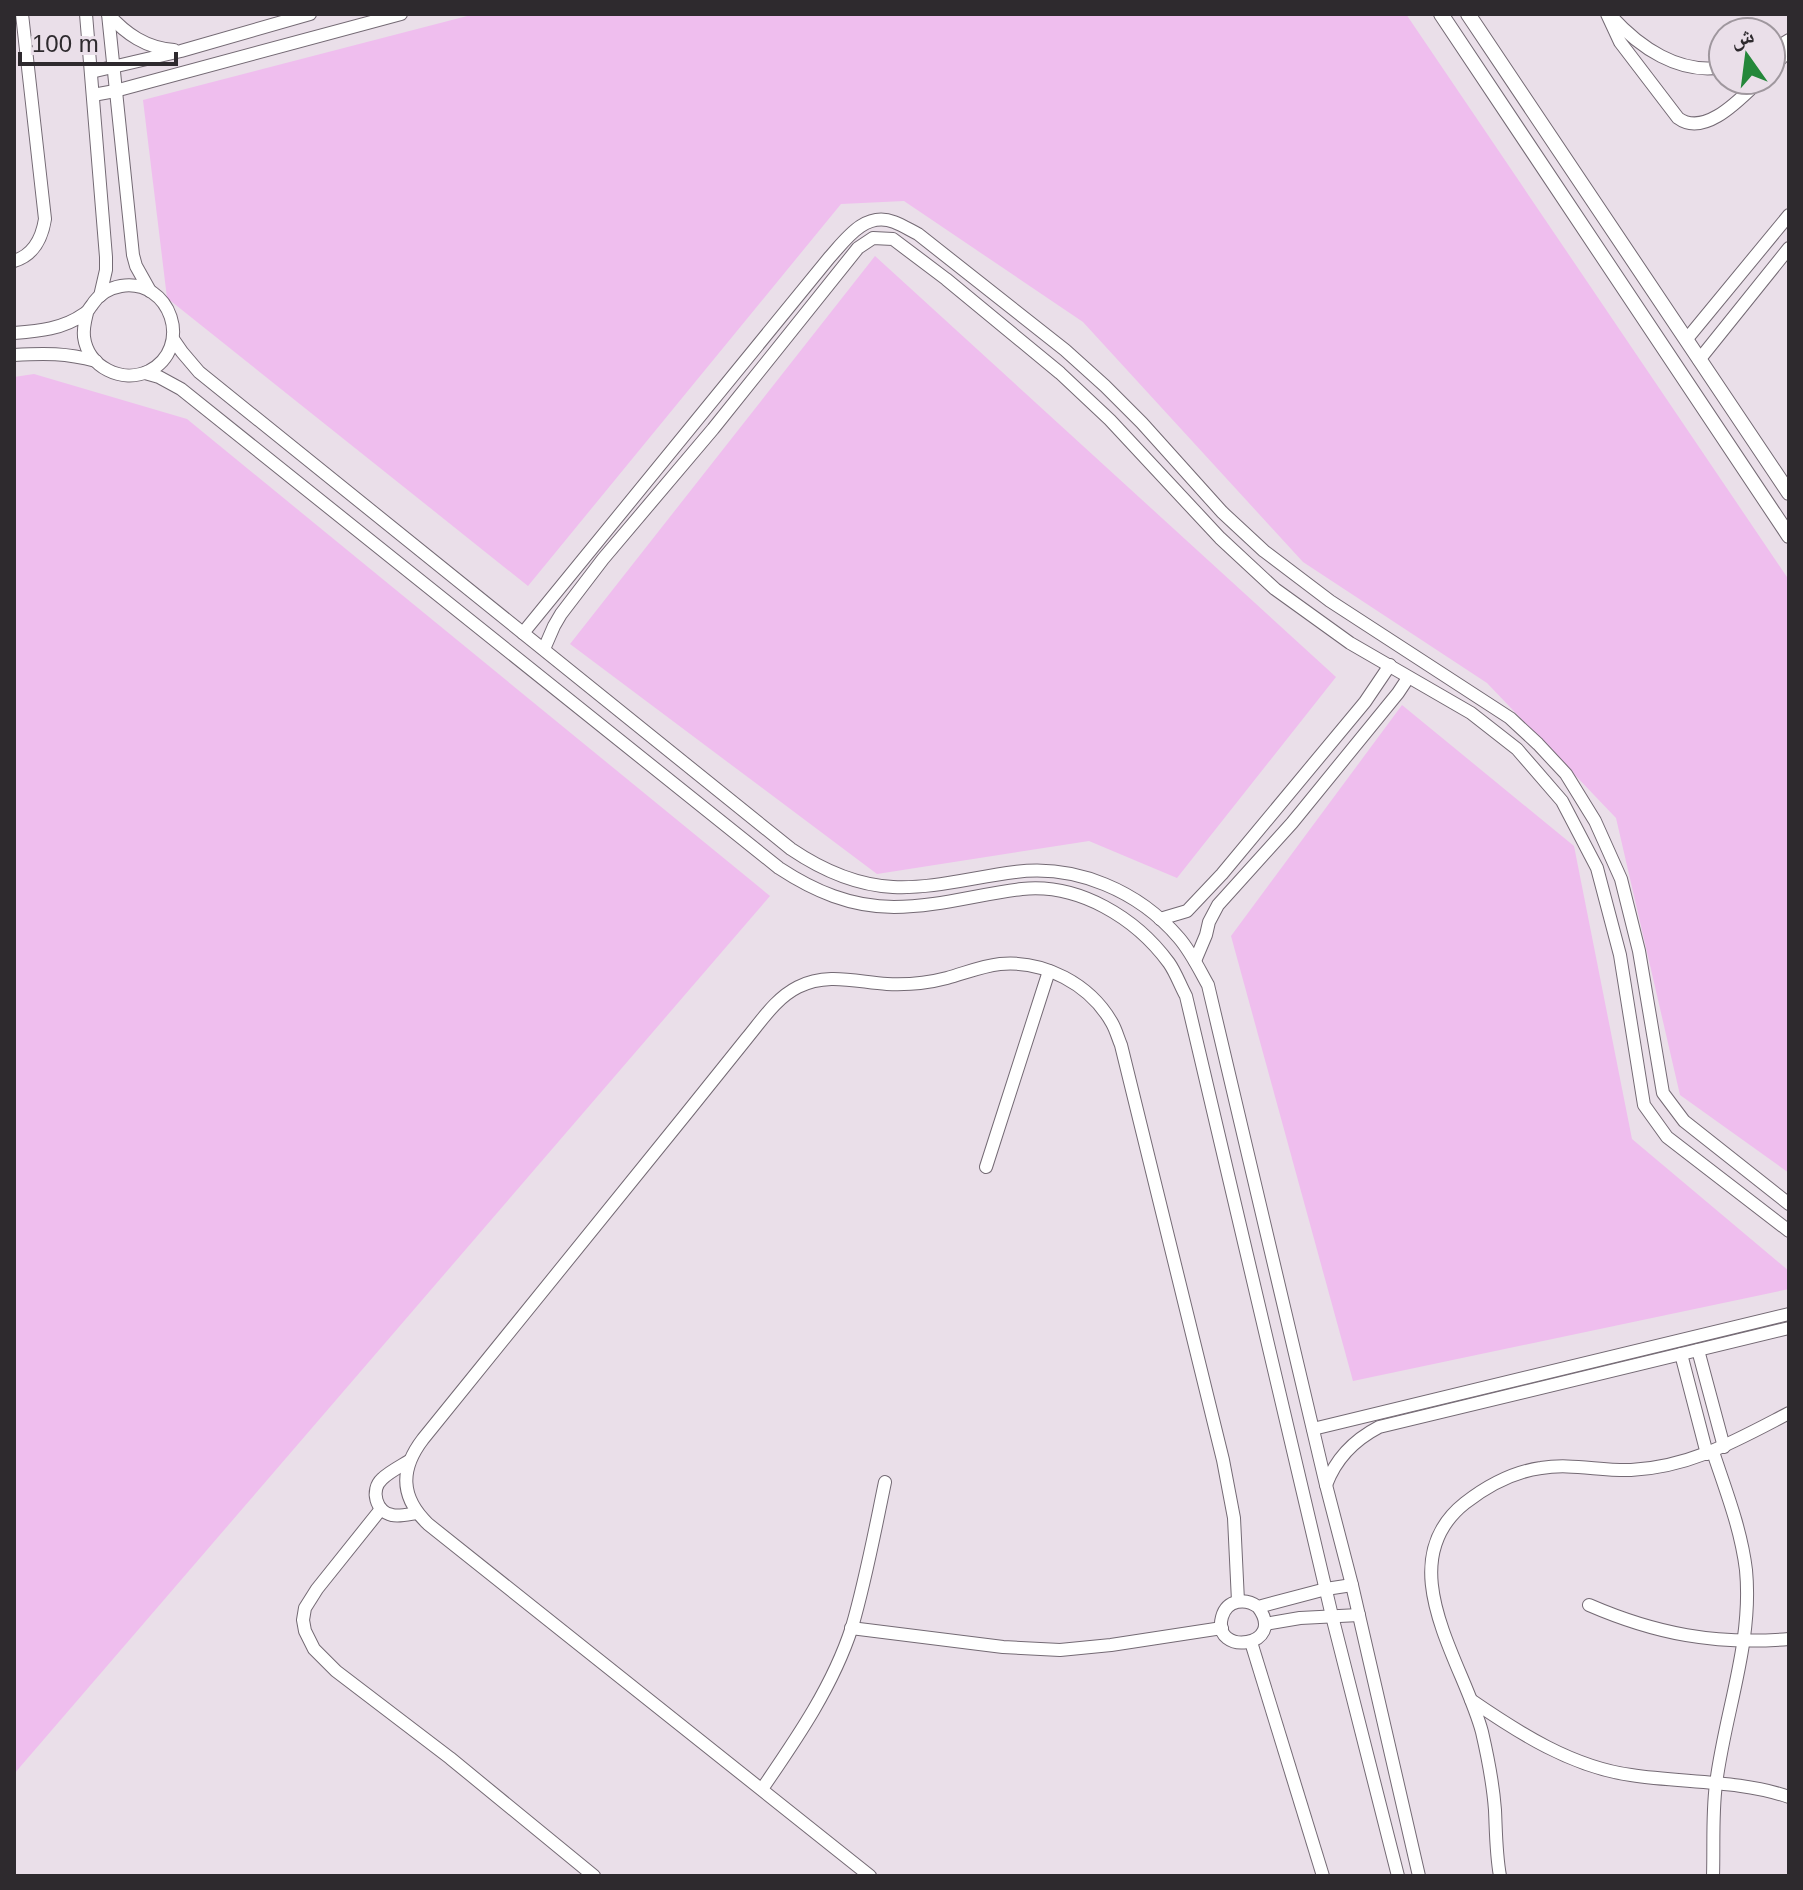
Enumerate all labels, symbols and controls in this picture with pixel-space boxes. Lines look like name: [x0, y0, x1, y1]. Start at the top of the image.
scale bar: [20, 16, 176, 66]
north arrow: [1707, 16, 1787, 96]
text: ش: [1728, 22, 1757, 53]
text: 100 m: [32, 30, 99, 57]

